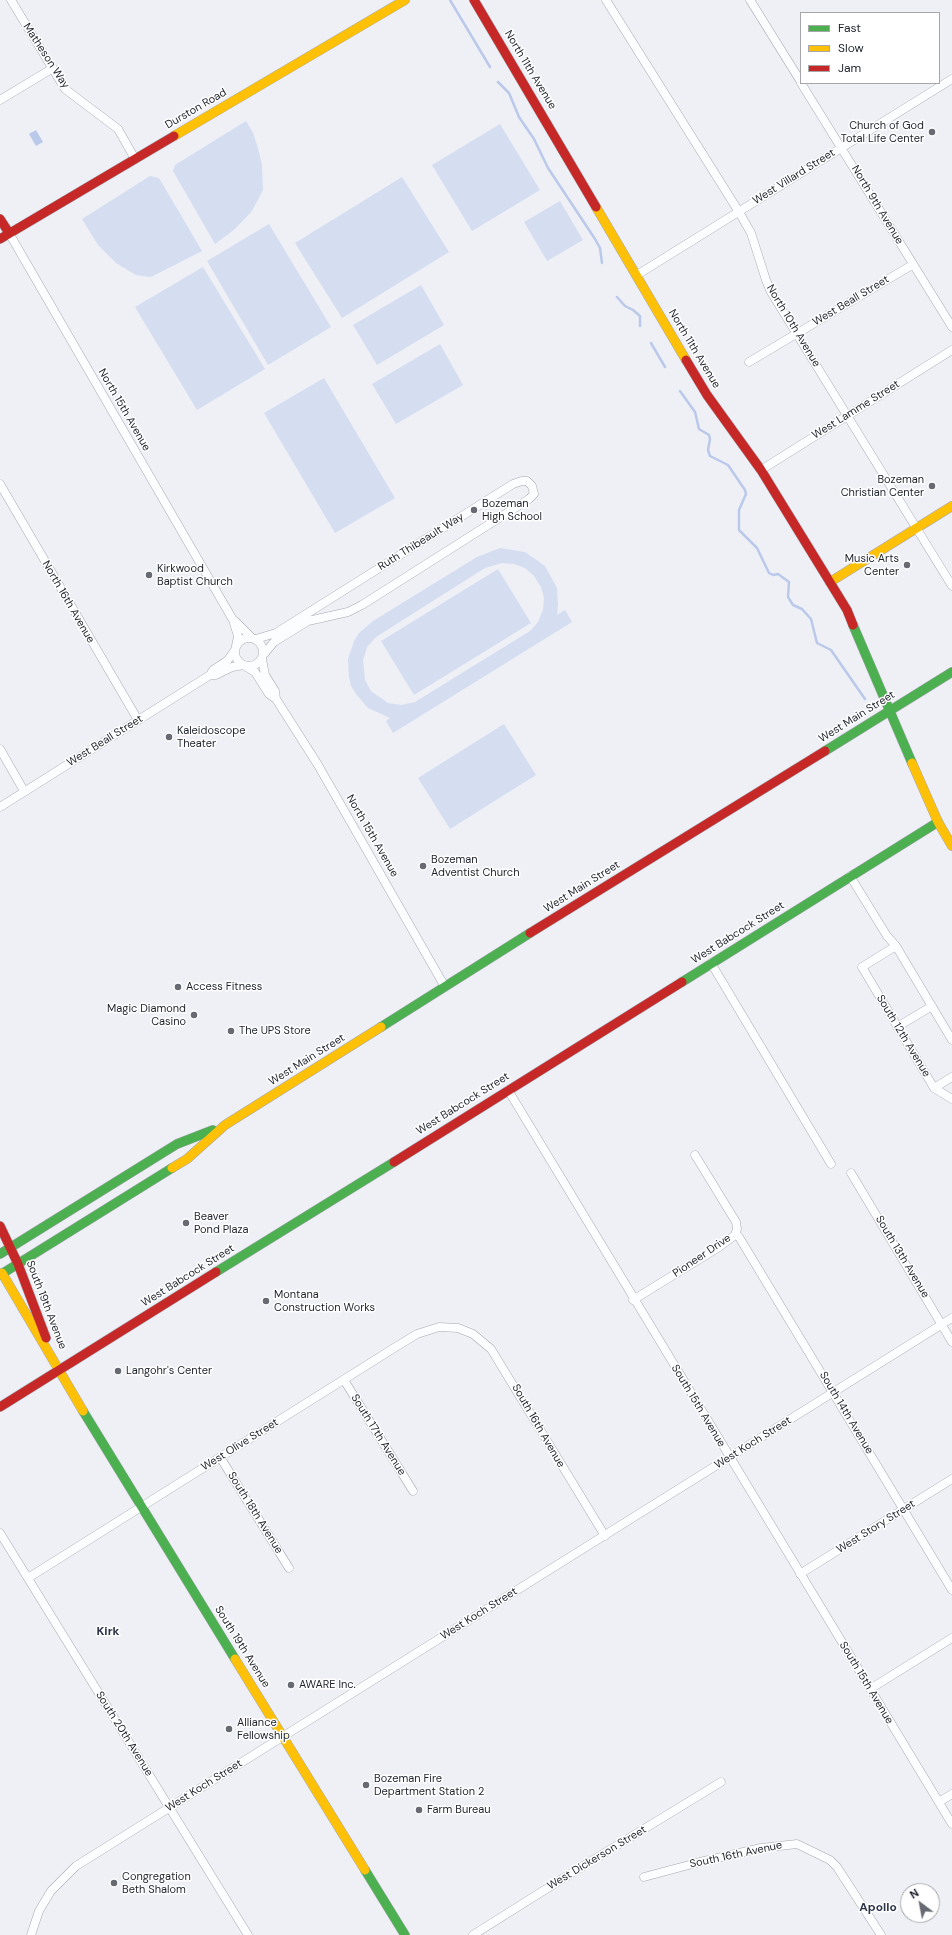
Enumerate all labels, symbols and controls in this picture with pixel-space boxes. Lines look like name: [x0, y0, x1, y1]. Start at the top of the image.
legend: [800, 12, 940, 84]
text: Fast: [838, 20, 861, 36]
street label: Matheson Way: [20, 21, 72, 91]
street label: North 11th Avenue: [501, 28, 559, 112]
text: Slow: [838, 40, 864, 56]
text: Jam: [838, 60, 861, 76]
street label: Durston Road: [163, 86, 229, 132]
place label: Church of God Total Life Center: [841, 119, 924, 145]
marker: Church of God Total Life Center: [927, 127, 937, 137]
street label: West Villard Street: [750, 146, 838, 208]
street label: North 9th Avenue: [848, 163, 906, 247]
street label: West Beall Street: [810, 273, 892, 329]
street label: North 10th Avenue: [763, 282, 823, 370]
street label: North 11th Avenue: [665, 307, 723, 391]
street label: North 15th Avenue: [95, 366, 153, 454]
street label: West Lamme Street: [810, 378, 902, 442]
place label: Bozeman Christian Center: [841, 473, 924, 499]
marker: Bozeman Christian Center: [927, 481, 937, 491]
place label: Bozeman High School: [482, 497, 542, 523]
marker: Bozeman High School: [469, 505, 479, 515]
street label: Ruth Thibeault Way: [376, 510, 466, 574]
place label: Music Arts Center: [845, 552, 899, 578]
street label: North 16th Avenue: [39, 558, 97, 646]
marker: Music Arts Center: [902, 560, 912, 570]
place label: Kirkwood Baptist Church: [157, 562, 233, 588]
marker: Kirkwood Baptist Church: [144, 570, 154, 580]
street label: West Main Street: [817, 688, 897, 746]
street label: West Beall Street: [65, 712, 145, 770]
place label: Kaleidoscope Theater: [177, 724, 245, 750]
marker: Kaleidoscope Theater: [164, 732, 174, 742]
street label: North 15th Avenue: [343, 792, 401, 880]
place label: Bozeman Adventist Church: [431, 853, 519, 879]
street label: West Main Street: [542, 858, 622, 916]
marker: Bozeman Adventist Church: [418, 861, 428, 871]
street label: West Babcock Street: [689, 899, 787, 967]
place label: Access Fitness: [186, 980, 262, 994]
marker: Access Fitness: [173, 982, 183, 992]
street label: South 12th Avenue: [873, 993, 933, 1079]
place label: Magic Diamond Casino: [107, 1002, 186, 1028]
marker: Magic Diamond Casino: [189, 1010, 199, 1020]
place label: The UPS Store: [239, 1024, 311, 1038]
marker: The UPS Store: [226, 1026, 236, 1036]
street label: West Main Street: [267, 1031, 347, 1089]
street label: West Babcock Street: [414, 1070, 512, 1138]
place label: Beaver Pond Plaza: [194, 1210, 249, 1236]
street label: South 13th Avenue: [872, 1213, 932, 1301]
marker: Beaver Pond Plaza: [181, 1218, 191, 1228]
street label: Pioneer Drive: [670, 1232, 734, 1280]
street label: West Babcock Street: [139, 1242, 237, 1310]
street label: South 19th Avenue: [23, 1259, 69, 1351]
place label: Montana Construction Works: [274, 1288, 375, 1314]
marker: Montana Construction Works: [261, 1296, 271, 1306]
street label: South 15th Avenue: [668, 1362, 728, 1450]
place label: Langohr's Center: [126, 1364, 212, 1378]
marker: Langohr's Center: [113, 1366, 123, 1376]
street label: South 14th Avenue: [816, 1369, 876, 1457]
street label: South 16th Avenue: [509, 1382, 567, 1470]
street label: South 17th Avenue: [348, 1392, 408, 1478]
street label: West Koch Street: [712, 1414, 794, 1472]
street label: West Olive Street: [199, 1416, 281, 1474]
street label: South 18th Avenue: [225, 1470, 285, 1556]
street label: West Story Street: [834, 1498, 918, 1556]
street label: West Koch Street: [438, 1585, 520, 1643]
street label: South 19th Avenue: [211, 1604, 273, 1690]
district label: Kirk: [97, 1625, 119, 1639]
street label: South 15th Avenue: [836, 1639, 896, 1727]
place label: AWARE Inc.: [299, 1678, 356, 1692]
marker: AWARE Inc.: [286, 1680, 296, 1690]
street label: South 20th Avenue: [93, 1689, 155, 1779]
place label: Alliance Fellowship: [237, 1716, 290, 1742]
marker: Alliance Fellowship: [224, 1724, 234, 1734]
street label: West Koch Street: [163, 1757, 245, 1815]
place label: Bozeman Fire Department Station 2: [374, 1772, 484, 1798]
marker: Bozeman Fire Department Station 2: [361, 1780, 371, 1790]
place label: Farm Bureau: [427, 1803, 491, 1817]
marker: Farm Bureau: [414, 1805, 424, 1815]
street label: West Dickerson Street: [545, 1823, 649, 1893]
street label: South 16th Avenue: [689, 1839, 783, 1871]
place label: Congregation Beth Shalom: [122, 1870, 191, 1896]
marker: Congregation Beth Shalom: [109, 1878, 119, 1888]
north arrow: [900, 1883, 940, 1923]
text: N: [907, 1886, 921, 1902]
district label: Apollo: [859, 1901, 897, 1915]

